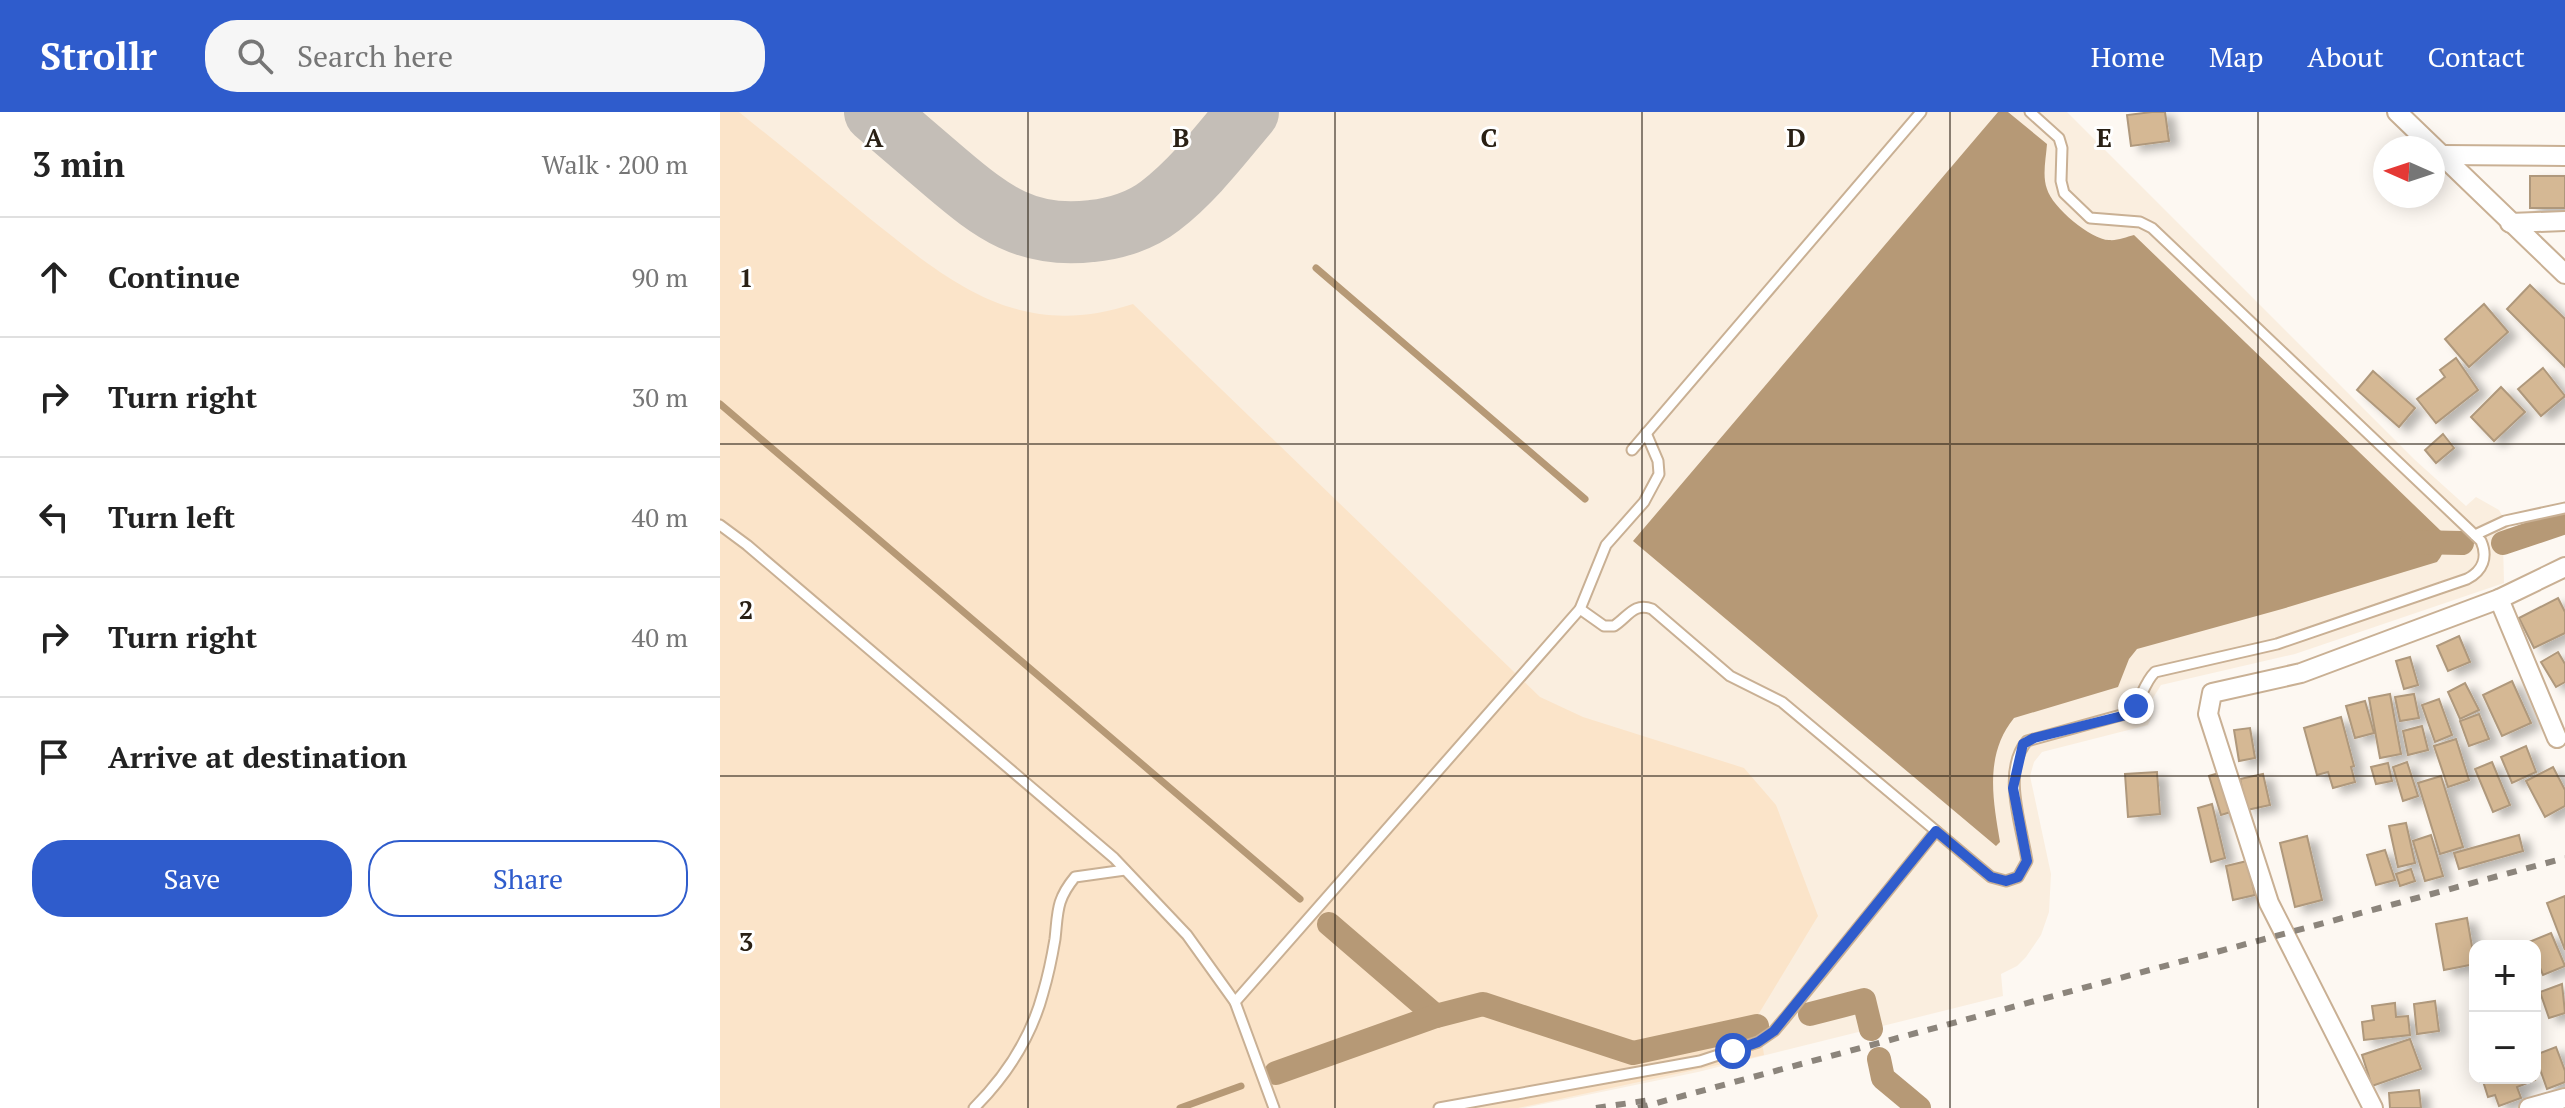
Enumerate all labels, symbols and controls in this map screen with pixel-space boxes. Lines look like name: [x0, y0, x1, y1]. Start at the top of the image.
search box: [205, 20, 765, 92]
text: Strollr: [40, 31, 157, 81]
icon: search: [233, 34, 277, 78]
text: Search here: [297, 36, 453, 76]
text: Home: [2091, 38, 2165, 75]
text: Map: [2209, 38, 2263, 75]
text: About: [2307, 38, 2384, 75]
text: Contact: [2428, 38, 2525, 75]
text: A: [865, 120, 884, 154]
text: B: [1173, 120, 1189, 154]
text: C: [1481, 120, 1497, 154]
text: D: [1786, 120, 1806, 154]
text: E: [2096, 120, 2112, 154]
north arrow: [2373, 136, 2445, 208]
text: 3 min: [32, 142, 125, 187]
text: Walk · 200 m: [542, 147, 688, 181]
icon: ahead: [32, 255, 76, 299]
text: Continue: [108, 257, 240, 297]
text: 90 m: [632, 260, 688, 294]
text: 1: [739, 260, 753, 294]
icon: right: [32, 375, 76, 419]
text: Turn right: [108, 377, 257, 417]
text: 30 m: [632, 380, 688, 414]
icon: left: [32, 495, 76, 539]
text: Turn left: [108, 497, 235, 537]
text: 40 m: [632, 500, 688, 534]
text: 2: [739, 592, 753, 626]
icon: right: [32, 615, 76, 659]
text: Turn right: [108, 617, 257, 657]
text: 40 m: [632, 620, 688, 654]
route end: [2118, 688, 2154, 724]
icon: arrive: [32, 735, 76, 779]
text: Arrive at destination: [108, 737, 407, 777]
button: Save: [32, 840, 352, 917]
button: Share: [368, 840, 688, 917]
text: 3: [739, 924, 753, 958]
map controls: [2469, 940, 2541, 1084]
button: +: [2469, 940, 2541, 1012]
button: −: [2469, 1012, 2541, 1084]
route start: [1715, 1033, 1751, 1069]

